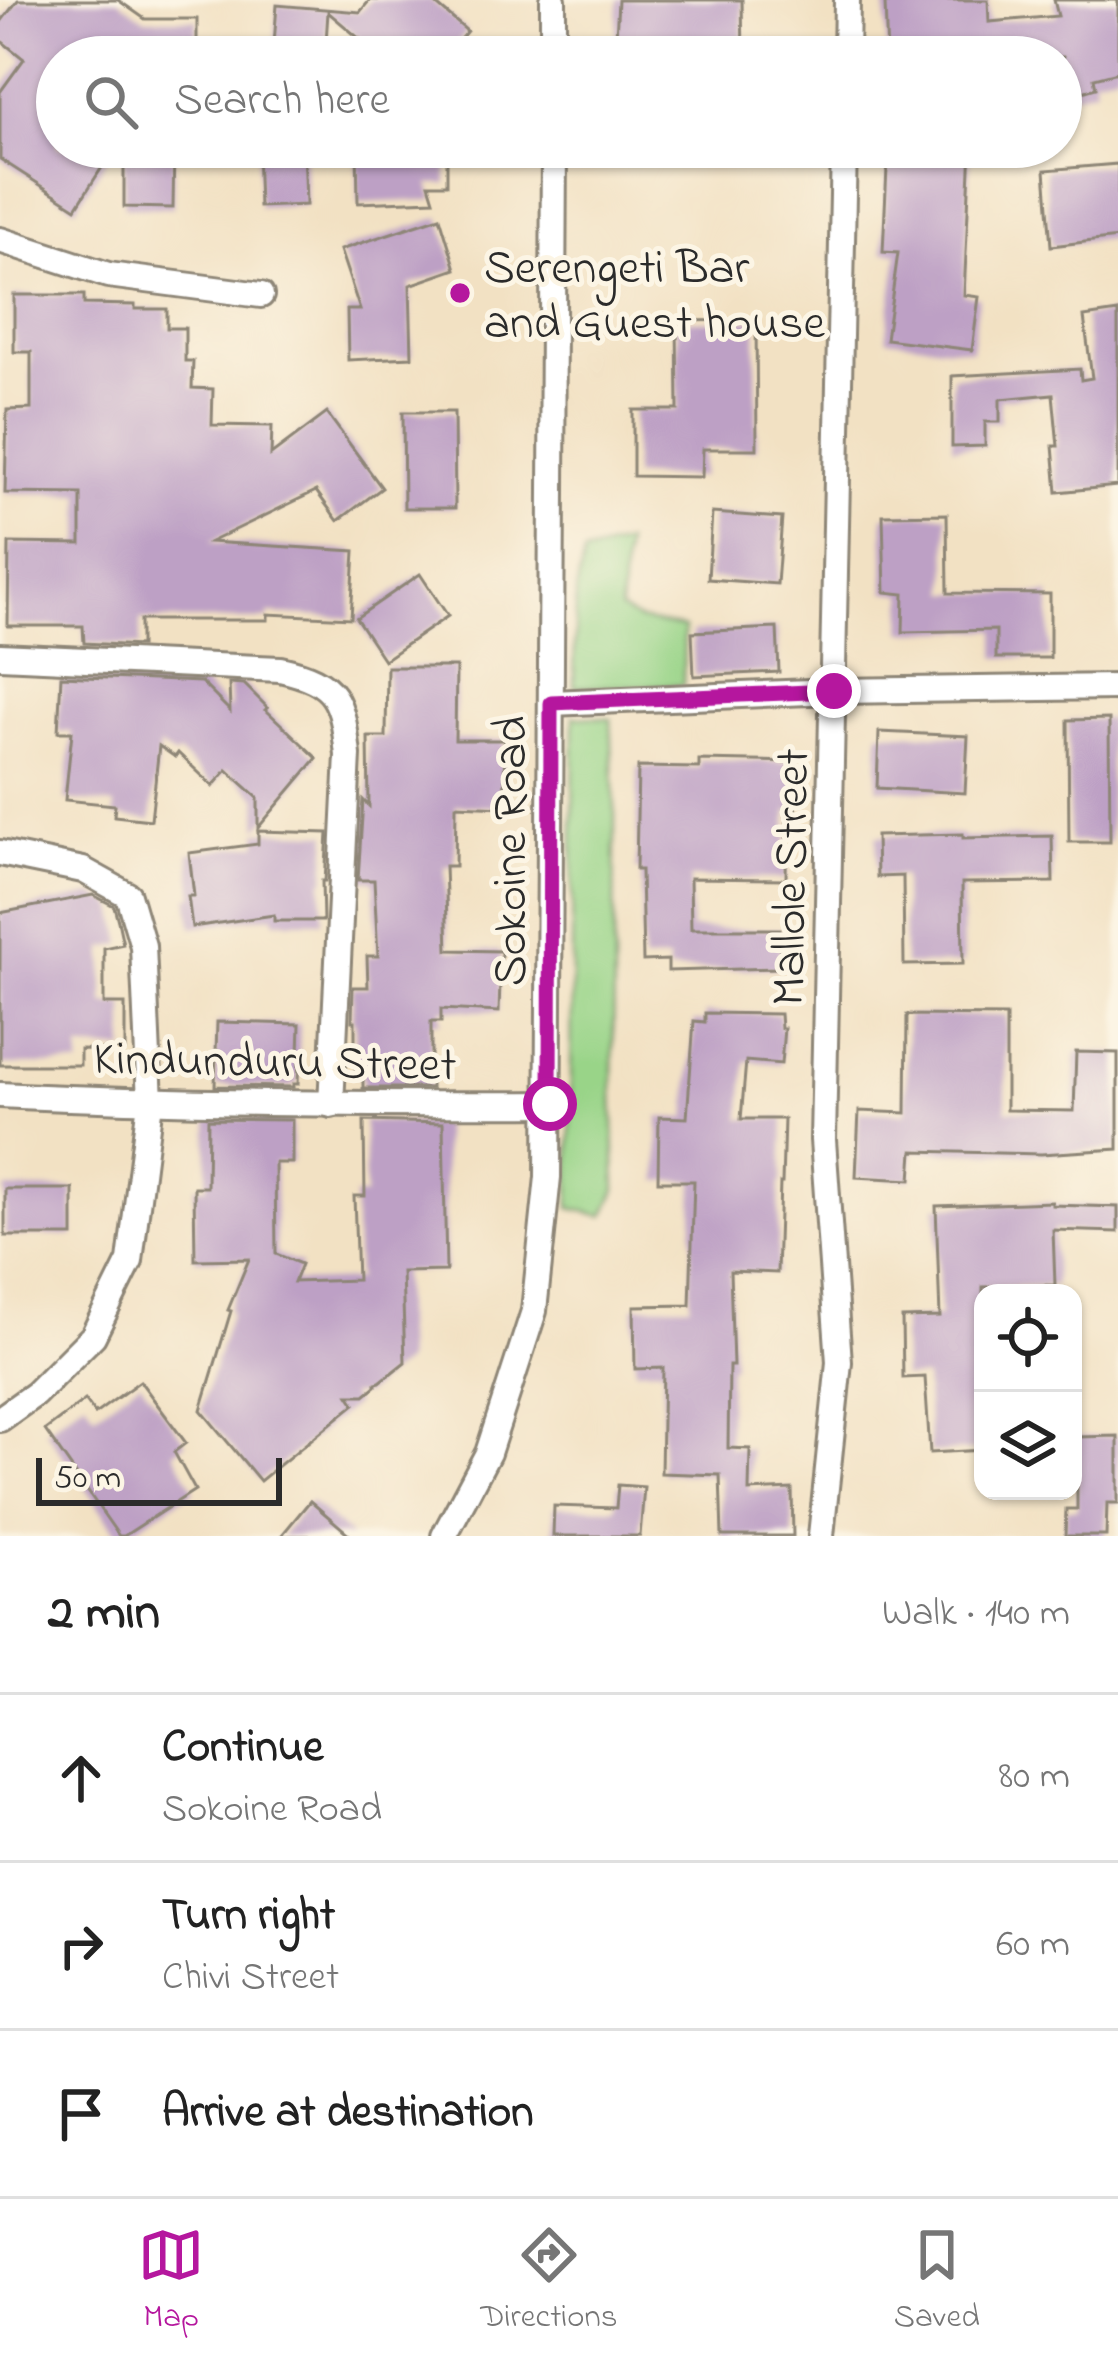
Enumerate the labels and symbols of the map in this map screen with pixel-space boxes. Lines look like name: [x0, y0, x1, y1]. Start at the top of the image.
place label: Serengeti Bar and Guest house: [484, 235, 826, 360]
marker: Serengeti Bar and Guest house: [447, 280, 473, 306]
route end: [807, 664, 861, 718]
street label: Sokoine Road: [478, 716, 548, 986]
street label: Mallole Street: [756, 748, 830, 1006]
street label: Kindunduru Street: [93, 1026, 457, 1102]
route start: [523, 1077, 577, 1131]
scale bar: [36, 1452, 282, 1505]

